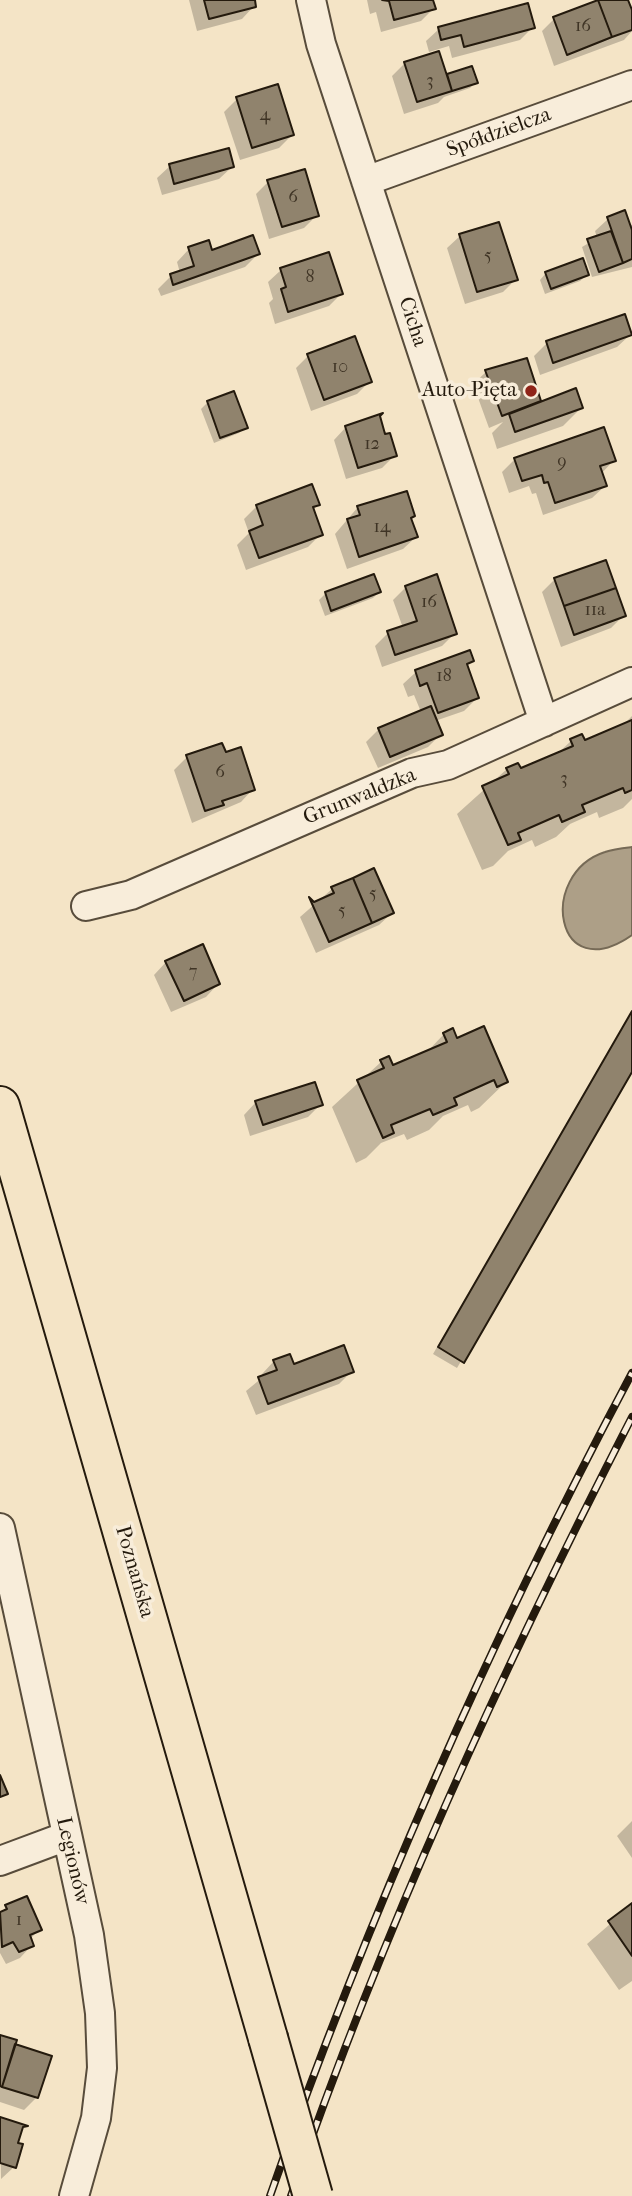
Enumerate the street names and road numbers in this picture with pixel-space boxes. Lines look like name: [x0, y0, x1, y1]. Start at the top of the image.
street label: Spółdzielcza: [443, 102, 555, 164]
street label: Cicha: [392, 294, 432, 350]
street label: Grunwaldzka: [300, 763, 420, 831]
street label: Poznańska: [109, 1523, 159, 1621]
street label: Legionów: [50, 1815, 94, 1907]

